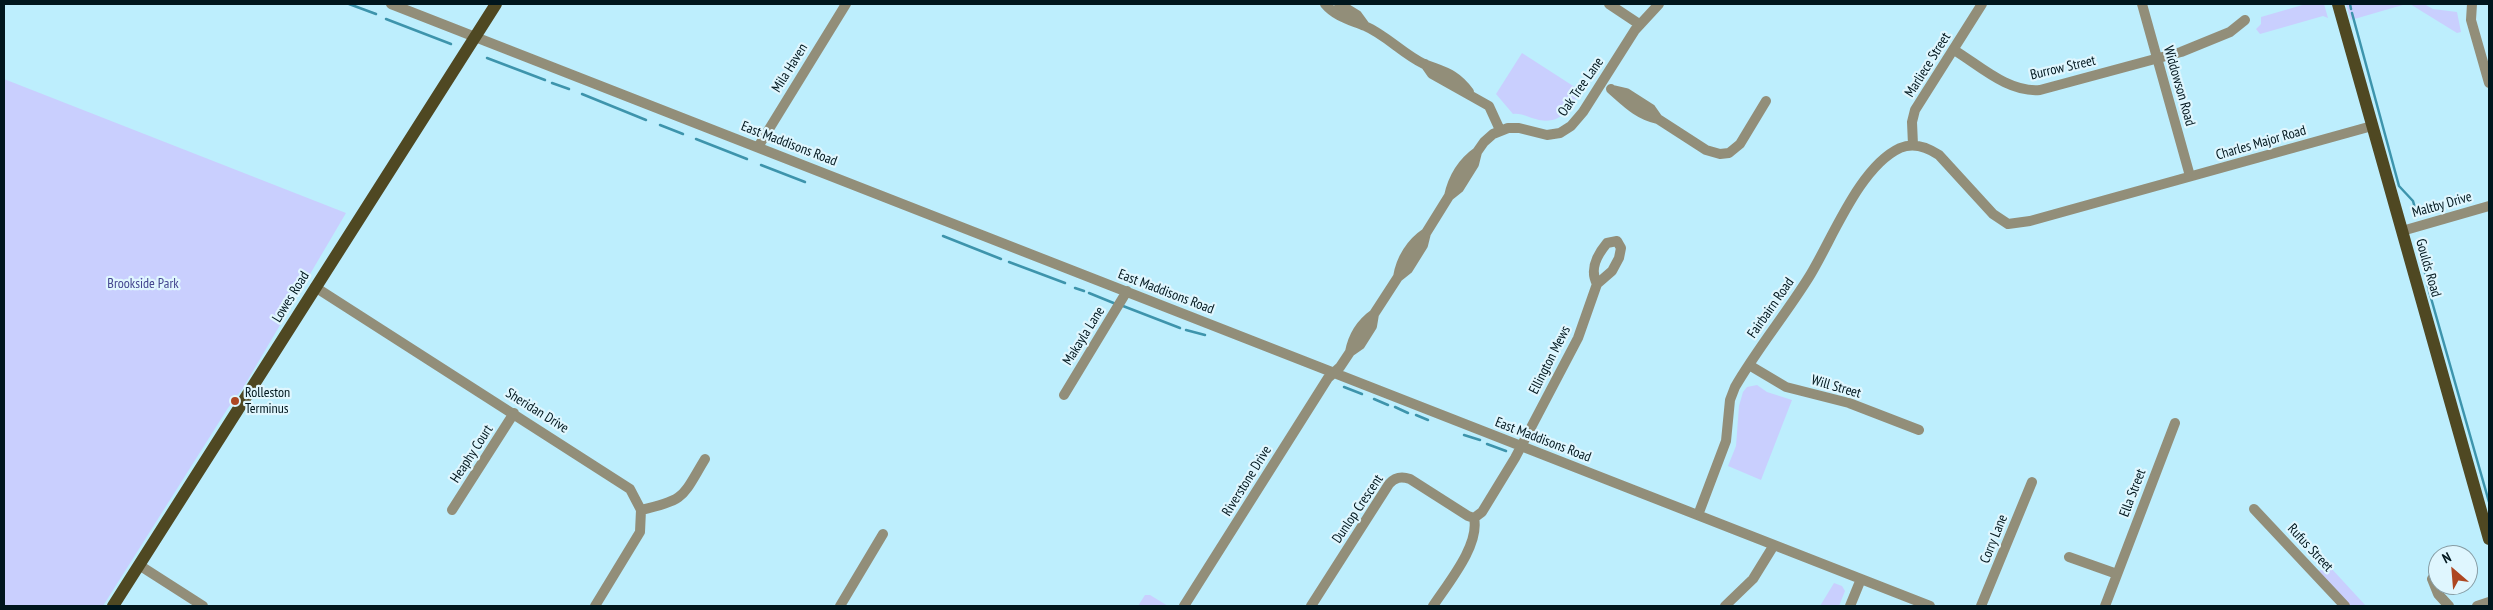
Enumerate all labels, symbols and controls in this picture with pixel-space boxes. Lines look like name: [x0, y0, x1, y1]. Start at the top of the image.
street label: Marliece Street: [1902, 30, 1954, 100]
street label: Mila Haven: [769, 41, 811, 95]
street label: Widdowson Road: [2160, 44, 2198, 128]
street label: Burrow Street: [2029, 52, 2097, 84]
street label: Oak Tree Lane: [1555, 54, 1607, 120]
street label: East Maddisons Road: [739, 118, 839, 170]
street label: Charles Major Road: [2214, 122, 2308, 164]
street label: Maltby Drive: [2410, 188, 2474, 222]
street label: Goulds Road: [2412, 237, 2444, 299]
street label: East Maddisons Road: [1116, 266, 1216, 318]
street label: Lowes Road: [269, 269, 313, 325]
street label: Fairbairn Road: [1744, 275, 1798, 341]
park label: Brookside Park: [107, 276, 179, 292]
street label: Makayla Lane: [1059, 304, 1109, 368]
street label: Ellington Mews: [1526, 323, 1574, 397]
street label: Will Street: [1809, 372, 1863, 402]
place label: Rolleston Terminus: [245, 385, 290, 418]
street label: Sheridan Drive: [502, 385, 572, 437]
marker: Rolleston Terminus: [229, 395, 241, 407]
street label: East Maddisons Road: [1493, 414, 1593, 466]
street label: Heaphy Court: [447, 422, 497, 486]
street label: Riverstone Drive: [1219, 443, 1275, 519]
street label: Ella Street: [2116, 467, 2150, 519]
street label: Dunlop Crescent: [1329, 472, 1387, 546]
street label: Corry Lane: [1977, 512, 2011, 566]
street label: Rufus Street: [2284, 521, 2336, 575]
north arrow: [2428, 545, 2478, 595]
text: N: [2439, 548, 2454, 567]

